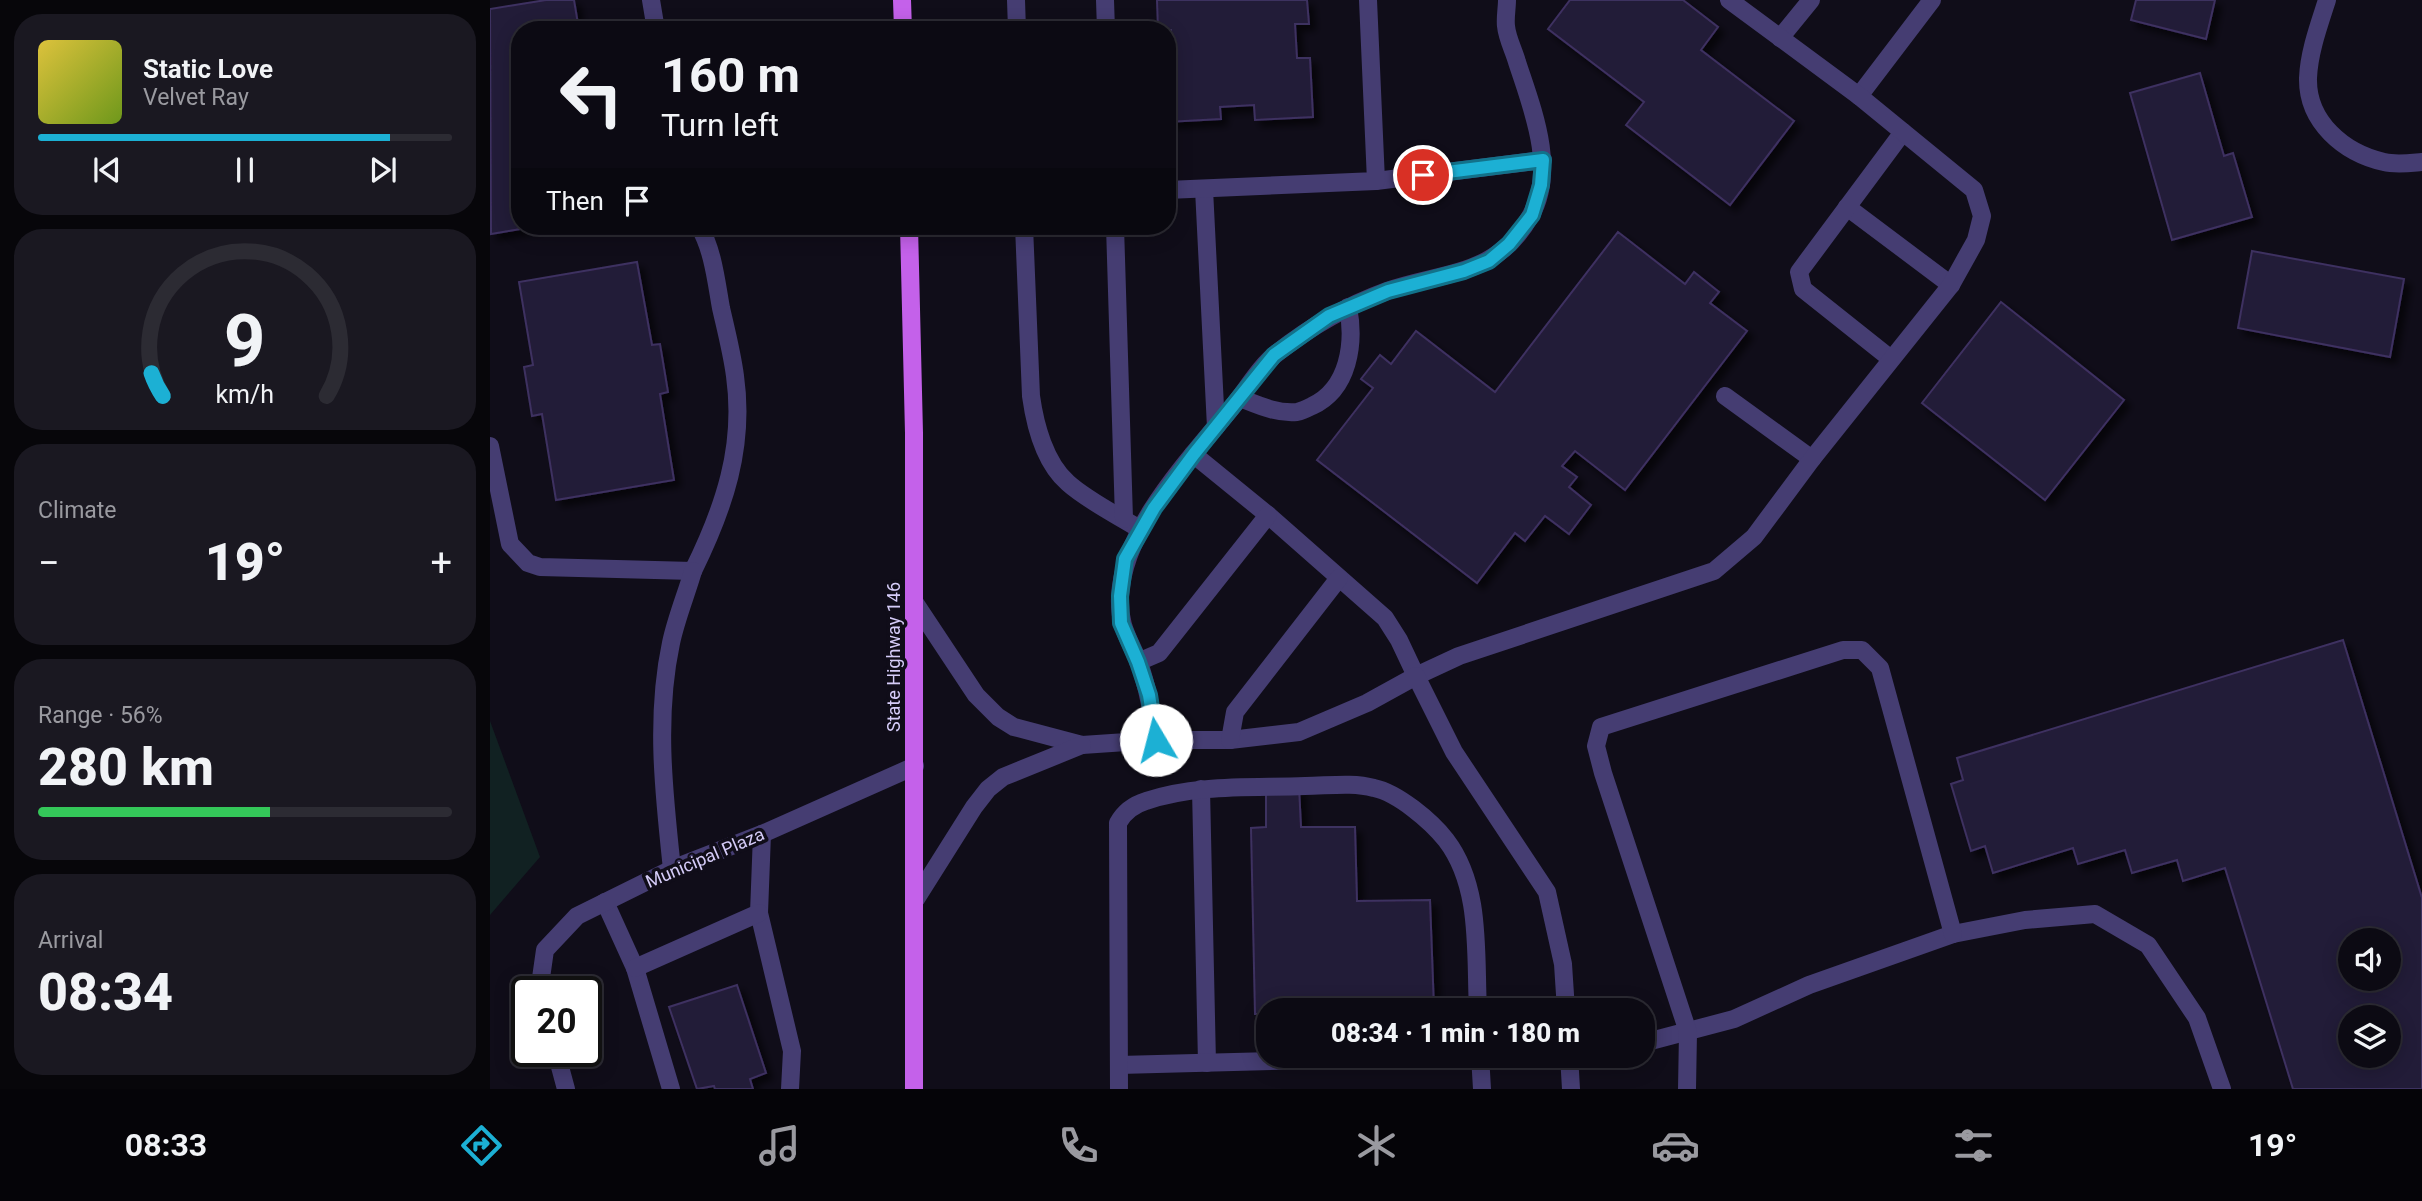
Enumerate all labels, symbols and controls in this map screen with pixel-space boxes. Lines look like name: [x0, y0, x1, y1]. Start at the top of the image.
text: 160 m: [661, 47, 800, 104]
icon: left: [546, 49, 637, 140]
text: Static Love: [143, 54, 273, 84]
text: Velvet Ray: [143, 84, 249, 111]
text: Turn left: [661, 106, 779, 144]
pin: [1393, 145, 1453, 205]
icon: previous: [88, 151, 126, 189]
icon: pause: [226, 151, 264, 189]
icon: next: [364, 151, 402, 189]
icon: arrive: [1404, 156, 1442, 194]
icon: arrive: [618, 182, 656, 220]
text: Then: [546, 186, 604, 216]
text: 9: [224, 298, 266, 384]
text: km/h: [216, 379, 274, 408]
text: Climate: [38, 497, 117, 524]
text: 19°: [205, 532, 285, 593]
text: −: [38, 541, 60, 585]
text: +: [430, 541, 452, 585]
street label: State Highway 146: [883, 582, 904, 732]
text: Range · 56%: [38, 702, 163, 729]
position arrow: [1119, 703, 1193, 777]
text: 280 km: [38, 737, 214, 798]
street label: Municipal Plaza: [642, 823, 767, 892]
text: Arrival: [38, 927, 103, 954]
map controls: [2338, 928, 2401, 1068]
button: sound: [2338, 928, 2401, 991]
text: 08:34: [38, 962, 173, 1023]
speed limit sign: 20: [511, 976, 602, 1067]
button: layers: [2338, 1005, 2401, 1068]
text: 08:34 · 1 min · 180 m: [1331, 1018, 1580, 1048]
icon: directions: [457, 1121, 506, 1170]
icon: music: [755, 1121, 804, 1170]
icon: phone: [1054, 1121, 1103, 1170]
icon: climate: [1352, 1121, 1401, 1170]
icon: car: [1651, 1121, 1700, 1170]
icon: filters: [1949, 1121, 1998, 1170]
text: 08:33: [125, 1126, 207, 1164]
text: 19°: [2248, 1126, 2297, 1164]

